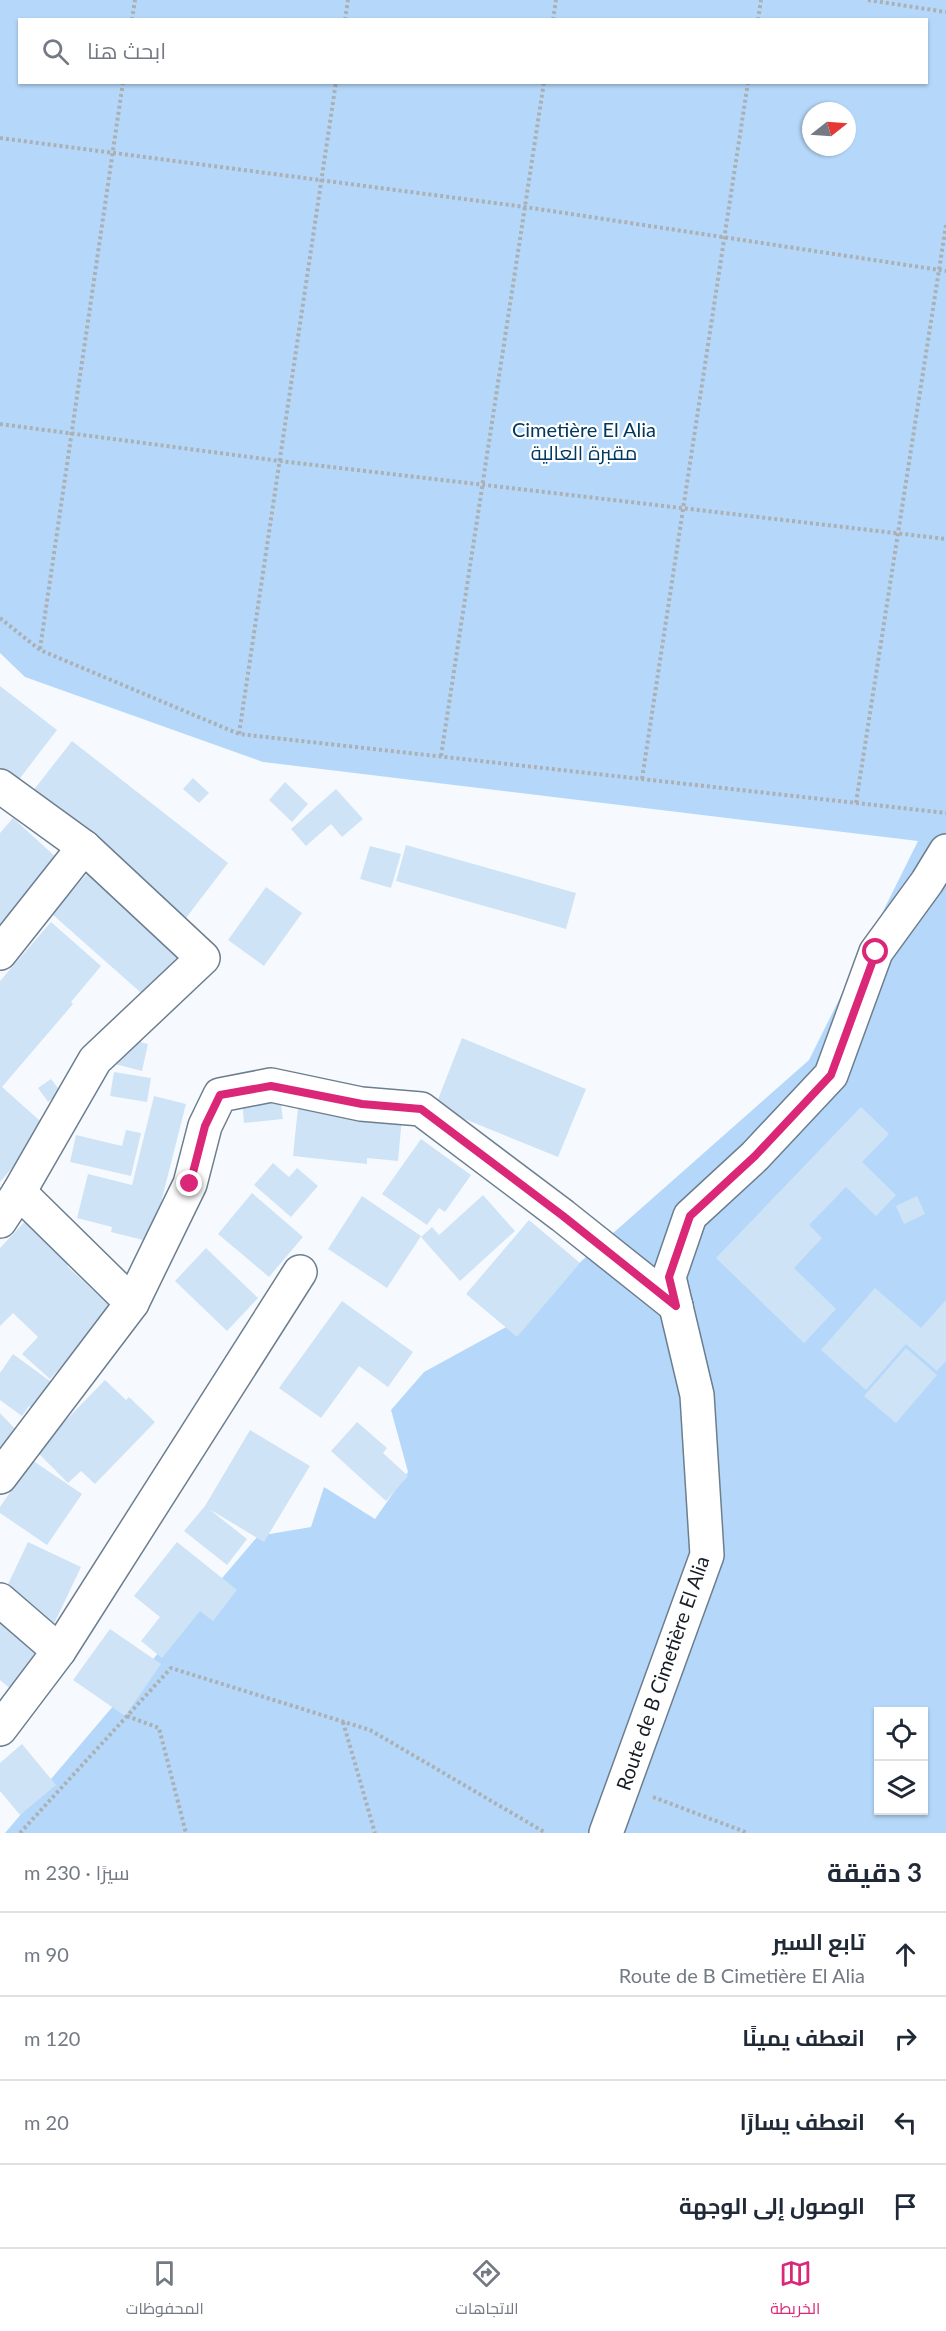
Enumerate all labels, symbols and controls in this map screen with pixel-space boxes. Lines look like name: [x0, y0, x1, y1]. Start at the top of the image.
search box: [18, 18, 928, 84]
icon: search: [39, 35, 72, 68]
text: ابحث هنا: [87, 37, 166, 64]
north arrow: [802, 102, 856, 156]
park label: Cimetière El Alia مقبرة العالية: [512, 417, 656, 465]
route start: [862, 938, 888, 964]
route end: [176, 1170, 202, 1196]
street label: Route de B Cimetière El Alia: [611, 1553, 713, 1793]
map controls: [874, 1707, 928, 1815]
button: locate: [874, 1707, 928, 1761]
button: layers: [874, 1761, 928, 1815]
text: 3 دقيقة: [827, 1856, 922, 1888]
text: سيرًا · 230 m: [24, 1860, 130, 1884]
text: تابع السير: [772, 1928, 865, 1955]
icon: ahead: [889, 1938, 922, 1971]
text: 90 m: [24, 1942, 69, 1966]
text: Route de B Cimetière El Alia: [619, 1963, 865, 1987]
icon: right: [889, 2022, 922, 2055]
text: انعطف يمينًا: [742, 2024, 865, 2051]
text: 120 m: [24, 2026, 80, 2050]
icon: left: [889, 2106, 922, 2139]
text: انعطف يسارًا: [740, 2108, 865, 2135]
text: 20 m: [24, 2110, 69, 2134]
icon: arrive: [889, 2190, 922, 2223]
text: الوصول إلى الوجهة: [679, 2192, 865, 2219]
tab: المحفوظات: [126, 2257, 204, 2323]
tab: الاتجاهات: [455, 2257, 519, 2323]
tab: الخريطة: [770, 2257, 820, 2323]

